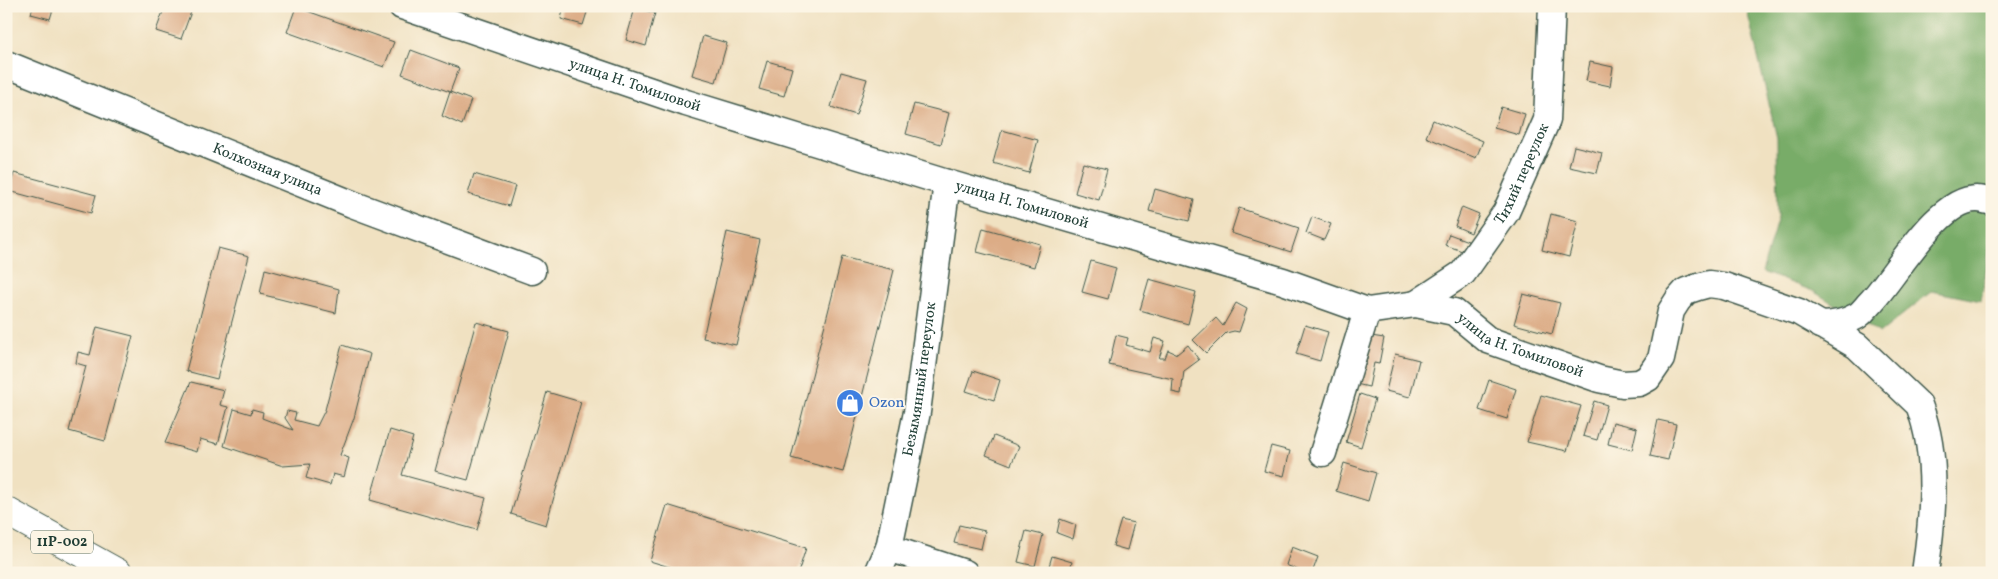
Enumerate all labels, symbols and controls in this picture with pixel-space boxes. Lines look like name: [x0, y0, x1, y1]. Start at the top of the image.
street label: улица Н. Томиловой: [566, 53, 703, 117]
street label: Тихий переулок: [1489, 120, 1555, 229]
street label: Колхозная улица: [209, 138, 325, 201]
street label: улица Н. Томиловой: [953, 175, 1091, 234]
street label: Безымянный переулок: [898, 301, 942, 458]
street label: улица Н. Томиловой: [1452, 308, 1586, 383]
shop icon: Ozon: [835, 388, 865, 418]
place label: Ozon: [869, 393, 904, 414]
road number: 11Р-002: [31, 530, 93, 554]

